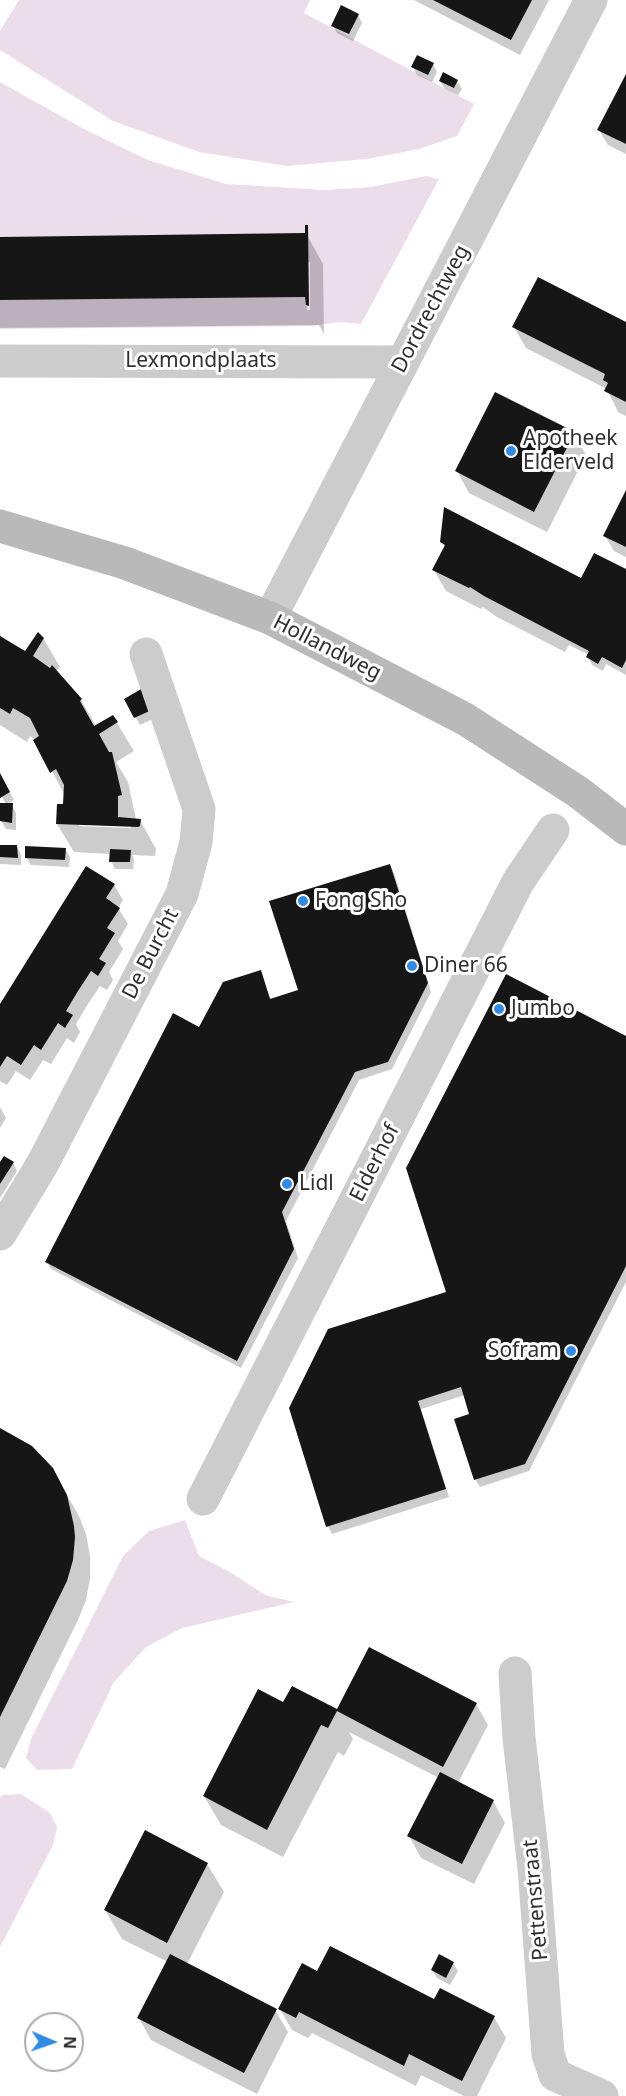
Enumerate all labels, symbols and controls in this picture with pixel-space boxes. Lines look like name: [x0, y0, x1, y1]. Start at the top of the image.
street label: Dordrechtweg: [387, 241, 475, 377]
street label: Lexmondplaats: [125, 348, 277, 374]
place label: Apotheek Elderveld: [523, 426, 617, 476]
marker: Apotheek Elderveld: [504, 444, 518, 458]
street label: Hollandweg: [269, 610, 385, 686]
place label: Fong Sho: [315, 888, 407, 914]
marker: Fong Sho: [296, 894, 310, 908]
street label: De Burcht: [117, 905, 185, 1003]
place label: Diner 66: [424, 953, 508, 979]
marker: Diner 66: [405, 959, 419, 973]
place label: Jumbo: [511, 996, 575, 1022]
marker: Jumbo: [492, 1002, 506, 1016]
street label: Elderhof: [345, 1120, 405, 1206]
place label: Lidl: [299, 1171, 334, 1197]
marker: Lidl: [280, 1177, 294, 1191]
place label: Sofram: [488, 1338, 559, 1364]
marker: Sofram: [564, 1344, 578, 1358]
street label: Pettenstraat: [518, 1838, 554, 1962]
north arrow: [24, 2012, 84, 2072]
text: N: [59, 2036, 81, 2049]

